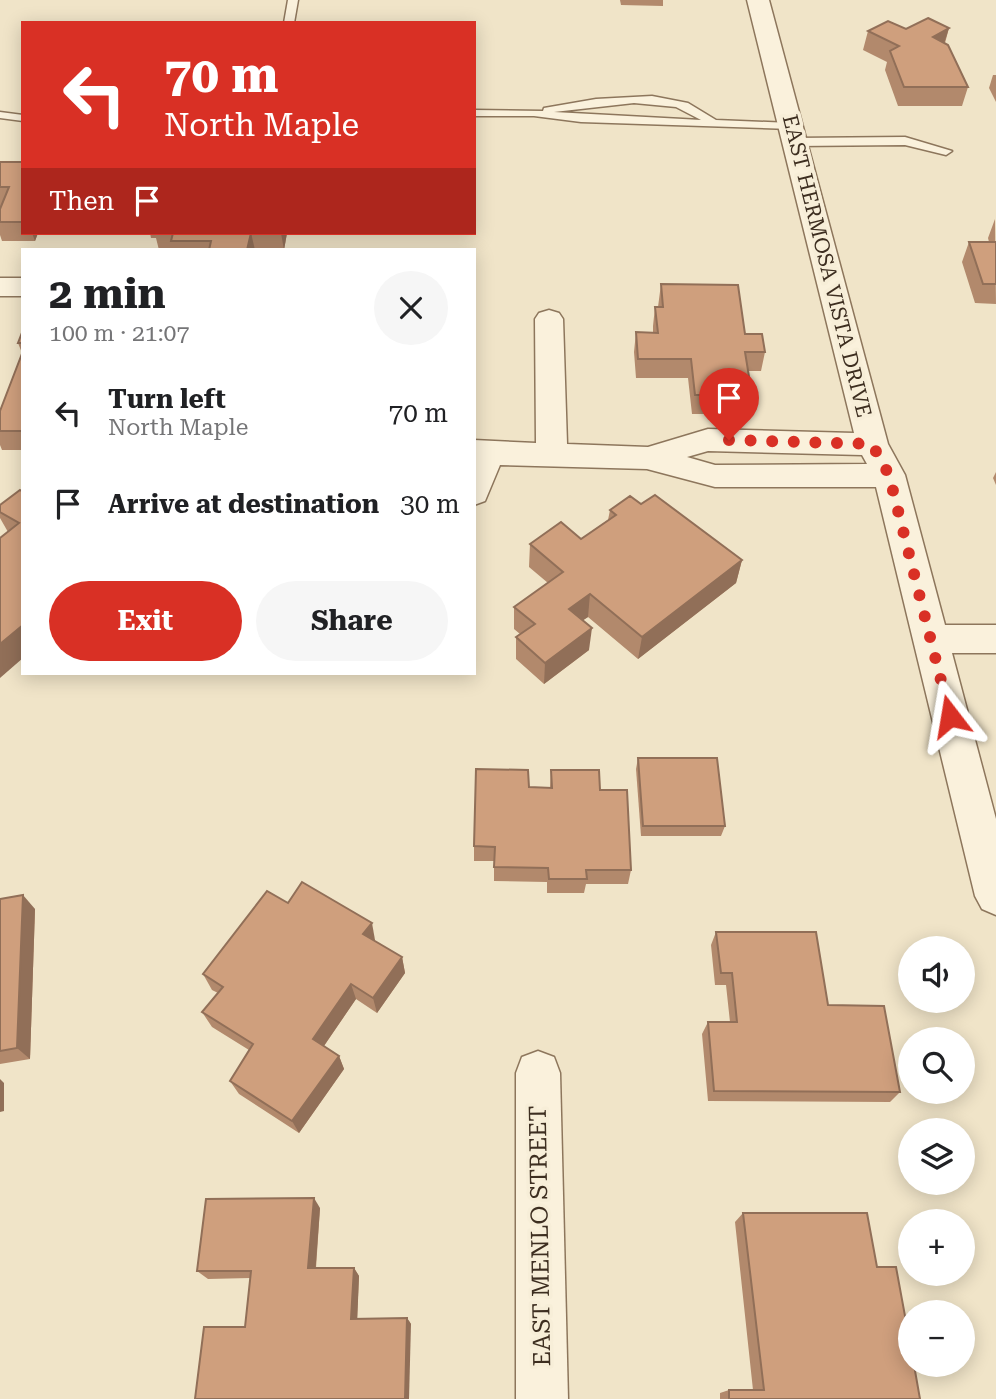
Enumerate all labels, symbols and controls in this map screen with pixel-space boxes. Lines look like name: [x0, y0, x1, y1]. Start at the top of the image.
text: 70 m: [164, 47, 279, 104]
icon: left: [49, 49, 140, 140]
text: North Maple: [164, 106, 359, 144]
street label: EAST HERMOSA VISTA DRIVE: [778, 112, 876, 420]
icon: arrive: [128, 182, 166, 220]
text: Then: [49, 186, 114, 216]
text: 2 min: [49, 269, 166, 318]
button: close: [374, 271, 448, 345]
text: 100 m · 21:07: [49, 320, 189, 347]
pin: [699, 368, 759, 440]
icon: arrive: [710, 379, 748, 417]
text: Turn left: [108, 384, 226, 414]
icon: left: [49, 394, 87, 432]
text: 70 m: [389, 398, 448, 428]
text: North Maple: [108, 414, 248, 441]
icon: arrive: [49, 485, 87, 523]
text: Arrive at destination: [108, 489, 379, 519]
text: 30 m: [400, 489, 460, 519]
button: Exit: [49, 581, 242, 661]
button: Share: [256, 581, 448, 661]
position arrow: [913, 679, 987, 753]
map controls: [898, 936, 975, 1377]
button: sound: [898, 936, 975, 1013]
button: search: [898, 1027, 975, 1104]
street label: EAST MENLO STREET: [524, 1105, 556, 1367]
button: layers: [898, 1118, 975, 1195]
button: +: [898, 1209, 975, 1286]
button: −: [898, 1300, 975, 1377]

